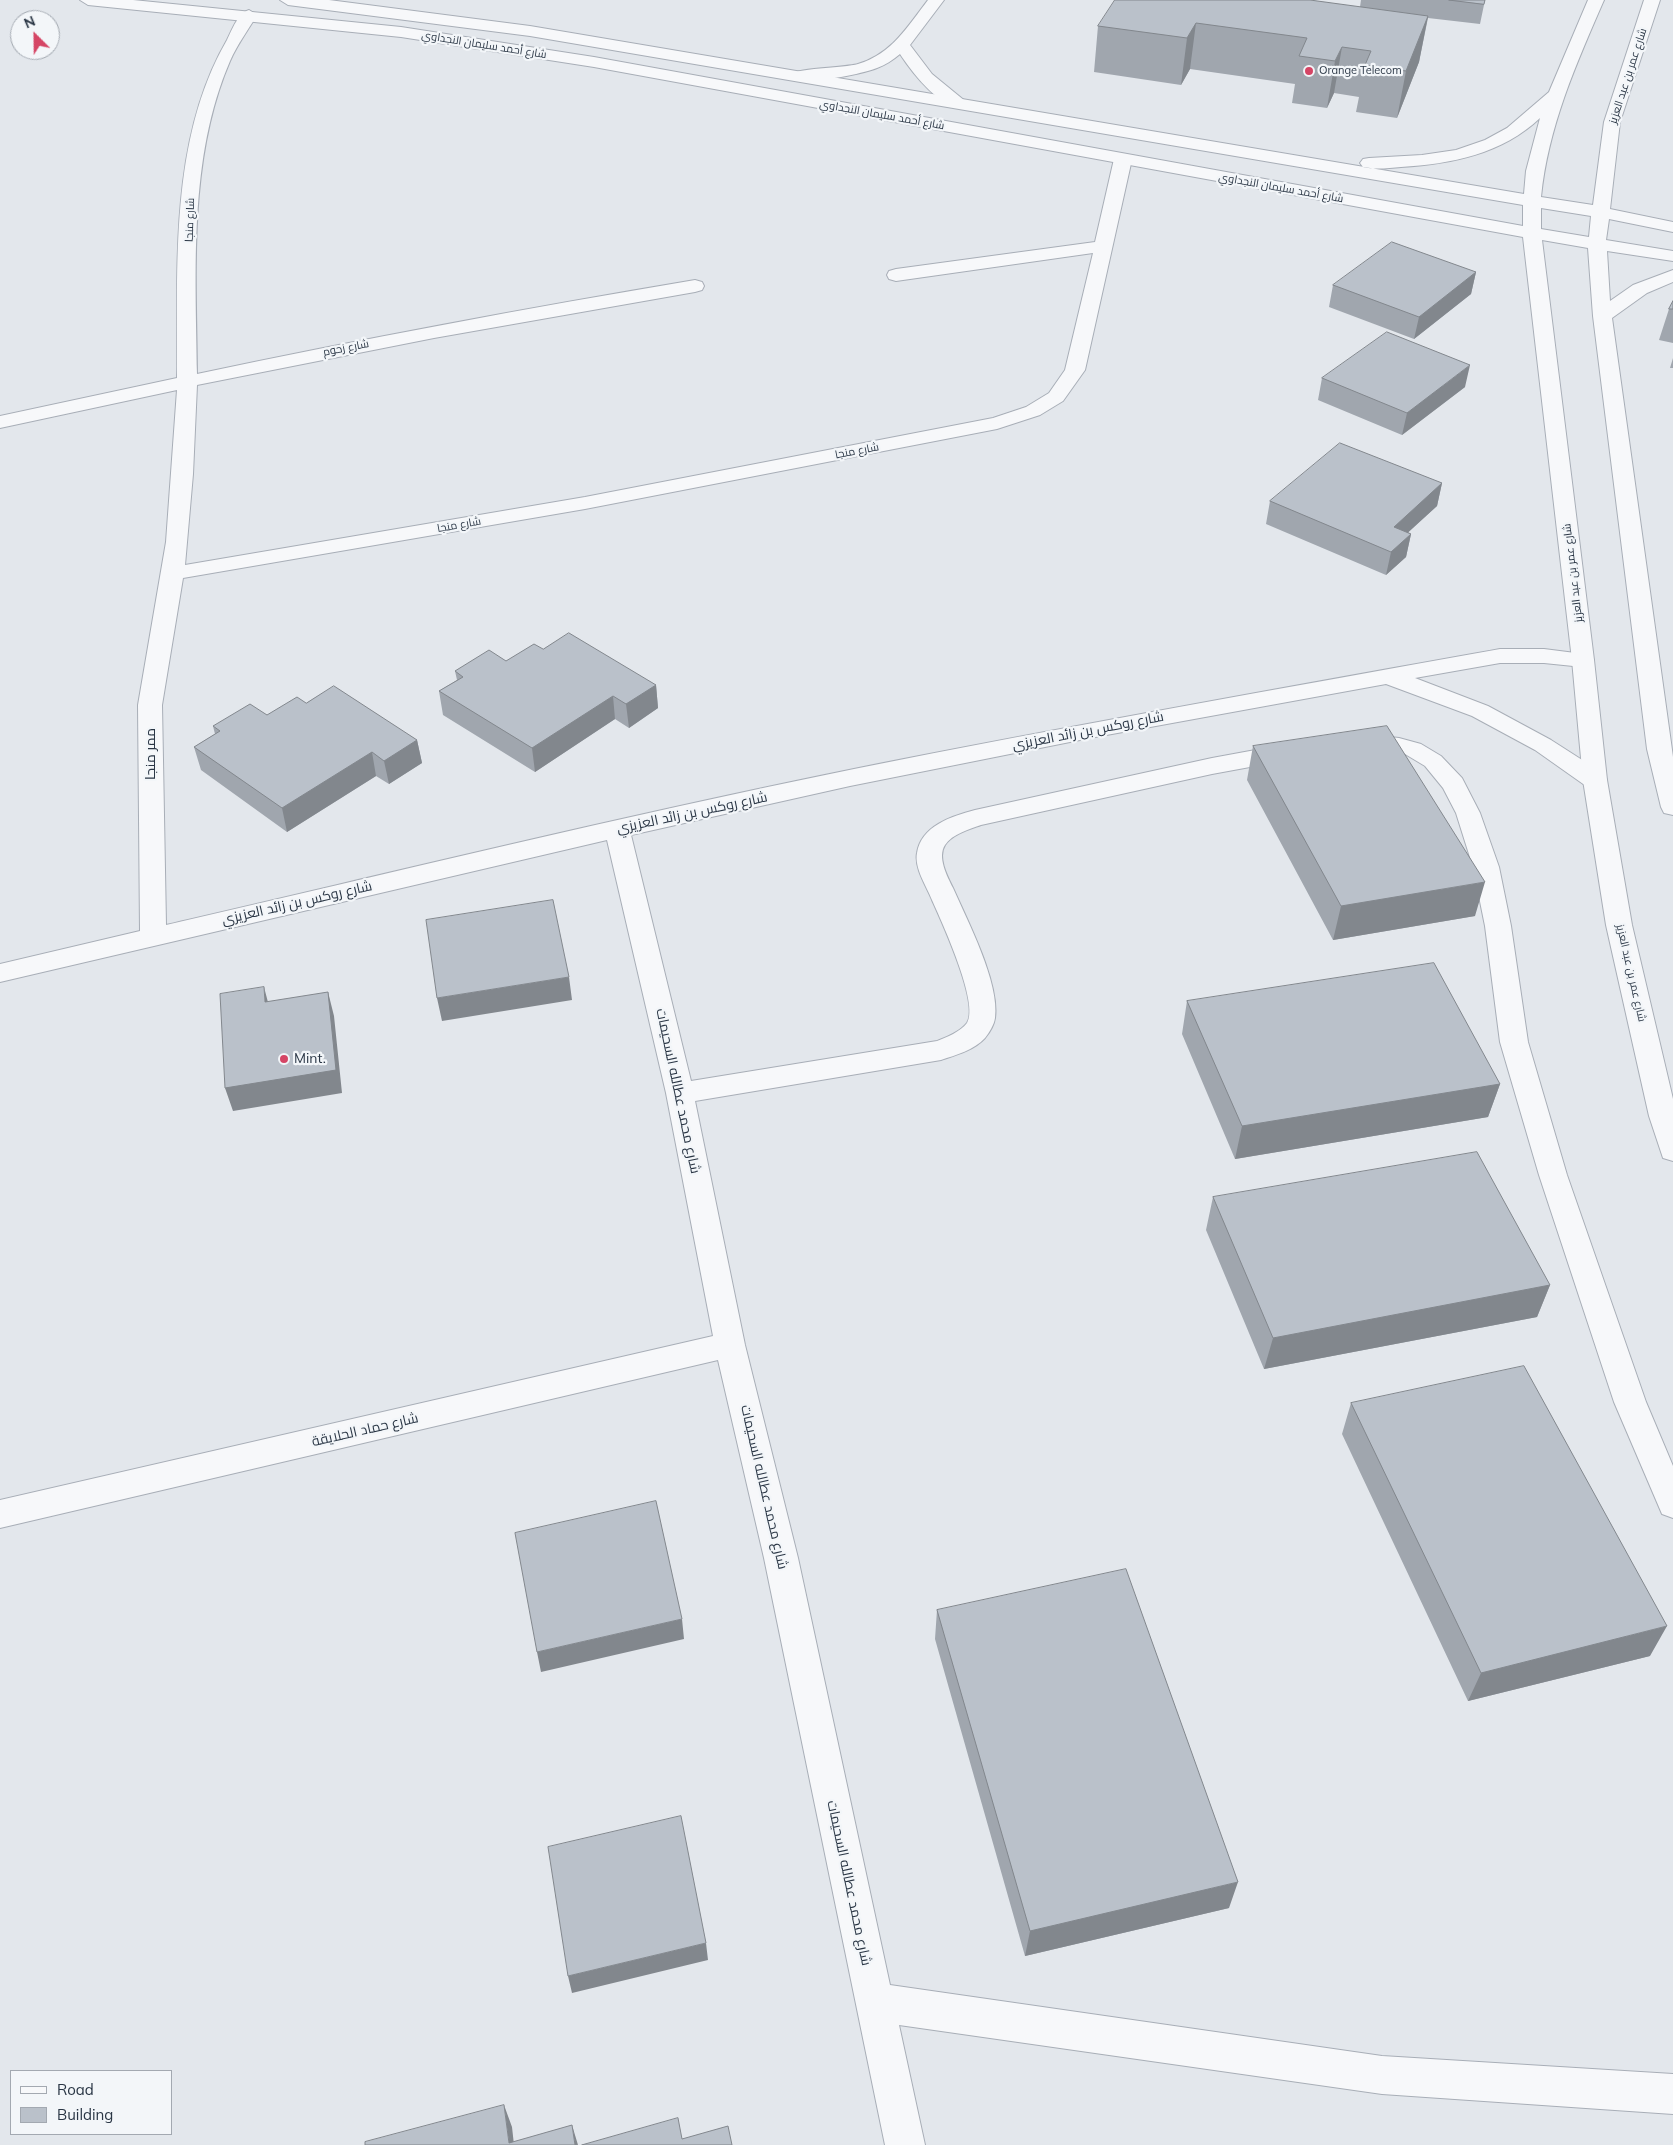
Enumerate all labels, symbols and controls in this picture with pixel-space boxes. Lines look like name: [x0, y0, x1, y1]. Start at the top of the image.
north arrow: [10, 10, 60, 60]
text: N: [21, 12, 38, 32]
street label: شارع عمر بن عبد العزيز: [1606, 27, 1650, 125]
street label: شارع أحمد سليمان النجداوي: [420, 29, 548, 61]
place label: Orange Telecom: [1319, 64, 1402, 78]
marker: Orange Telecom: [1303, 65, 1315, 77]
street label: شارع أحمد سليمان النجداوي: [819, 98, 945, 132]
street label: شارع أحمد سليمان النجداوي: [1218, 171, 1344, 205]
street label: شارع منجا: [183, 198, 197, 242]
street label: شارع زحوم: [322, 337, 370, 359]
street label: شارع منجا: [834, 440, 880, 462]
street label: شارع منجا: [436, 515, 482, 535]
street label: شارع عمر بن عبد العزيز: [1560, 523, 1586, 623]
street label: شارع روكس بن زائد العزيزي: [1011, 708, 1165, 754]
street label: ممر منجا: [143, 728, 159, 780]
street label: شارع روكس بن زائد العزيزي: [615, 789, 769, 837]
street label: شارع روكس بن زائد العزيزي: [220, 878, 374, 928]
street label: شارع عمر بن عبد العزيز: [1613, 923, 1649, 1023]
street label: شارع محمد عطالله السحيمات: [652, 1007, 704, 1175]
place label: Mint.: [294, 1051, 326, 1067]
marker: Mint.: [278, 1053, 290, 1065]
street label: شارع محمد عطالله السحيمات: [737, 1403, 791, 1571]
street label: شارع حماد الحلايقة: [310, 1410, 420, 1450]
street label: شارع محمد عطالله السحيمات: [823, 1799, 875, 1967]
legend: [10, 2070, 172, 2135]
text: Road: [57, 2080, 94, 2099]
text: Building: [57, 2105, 113, 2124]

